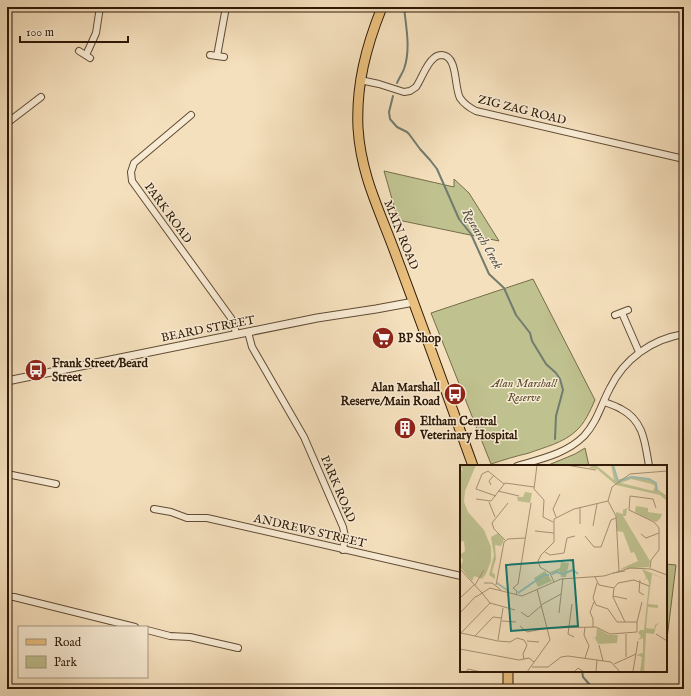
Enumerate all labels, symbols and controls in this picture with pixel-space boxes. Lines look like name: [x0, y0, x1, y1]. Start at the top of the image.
scale bar: [20, 18, 128, 44]
text: 100 m: [26, 25, 54, 40]
street label: ZIG ZAG ROAD: [476, 92, 568, 128]
street label: PARK ROAD: [141, 180, 195, 247]
street label: MAIN ROAD: [380, 198, 422, 272]
water label: Research Creek: [458, 205, 507, 273]
street label: BEARD STREET: [160, 313, 256, 345]
supermarket icon: BP Shop: [370, 325, 396, 351]
place label: BP Shop: [398, 331, 441, 347]
place label: Frank Street/Beard Street: [52, 356, 148, 385]
bus stop icon: Frank Street/Beard Street: [23, 357, 49, 383]
park label: Alan Marshall Reserve: [489, 376, 558, 405]
place label: Alan Marshall Reserve/Main Road: [341, 380, 441, 409]
bus stop icon: Alan Marshall Reserve/Main Road: [442, 381, 468, 407]
place label: Eltham Central Veterinary Hospital: [419, 414, 518, 444]
building icon: Eltham Central Veterinary Hospital: [392, 415, 418, 441]
street label: PARK ROAD: [317, 453, 359, 525]
inset map: [460, 465, 667, 672]
street label: ANDREWS STREET: [251, 511, 368, 551]
legend: [18, 626, 148, 678]
text: Road: [54, 635, 82, 650]
text: Park: [54, 655, 77, 670]

